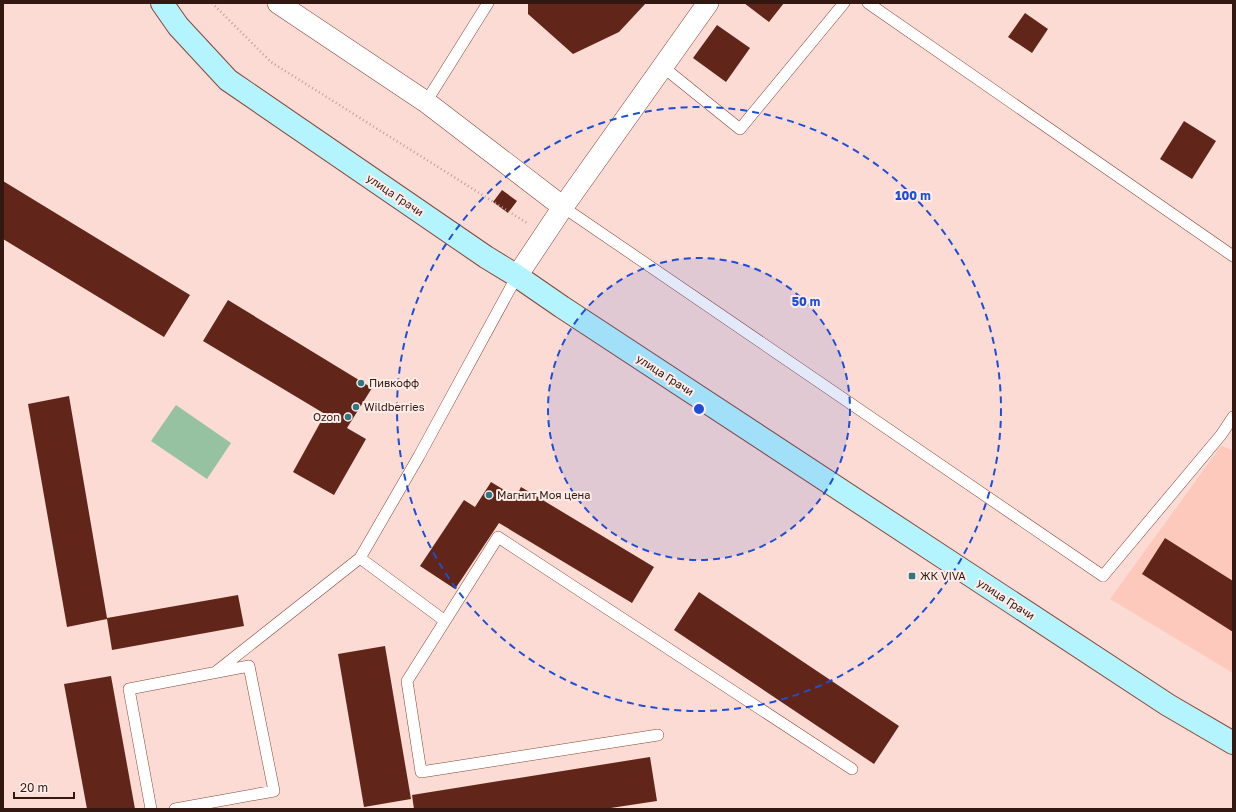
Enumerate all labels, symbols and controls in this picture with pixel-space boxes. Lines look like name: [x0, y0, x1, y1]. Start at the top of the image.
street label: улица Грачи: [364, 171, 426, 218]
text: 100 m: [895, 188, 931, 203]
text: 50 m: [792, 294, 820, 309]
street label: улица Грачи: [634, 351, 696, 398]
place label: Пивкофф: [369, 376, 419, 389]
marker: Пивкофф: [356, 378, 366, 388]
place label: Wildberries: [364, 400, 425, 413]
marker: Wildberries: [351, 402, 361, 412]
centre of rings: [692, 402, 706, 416]
place label: Ozon: [313, 410, 340, 423]
marker: Ozon: [343, 412, 353, 422]
place label: Магнит Моя цена: [497, 488, 591, 501]
marker: Магнит Моя цена: [484, 490, 494, 500]
place label: ЖК VIVA: [920, 569, 966, 582]
marker: ЖК VIVA: [907, 571, 917, 581]
street label: улица Грачи: [975, 575, 1037, 622]
scale bar: [14, 774, 74, 800]
text: 20 m: [20, 780, 48, 795]

